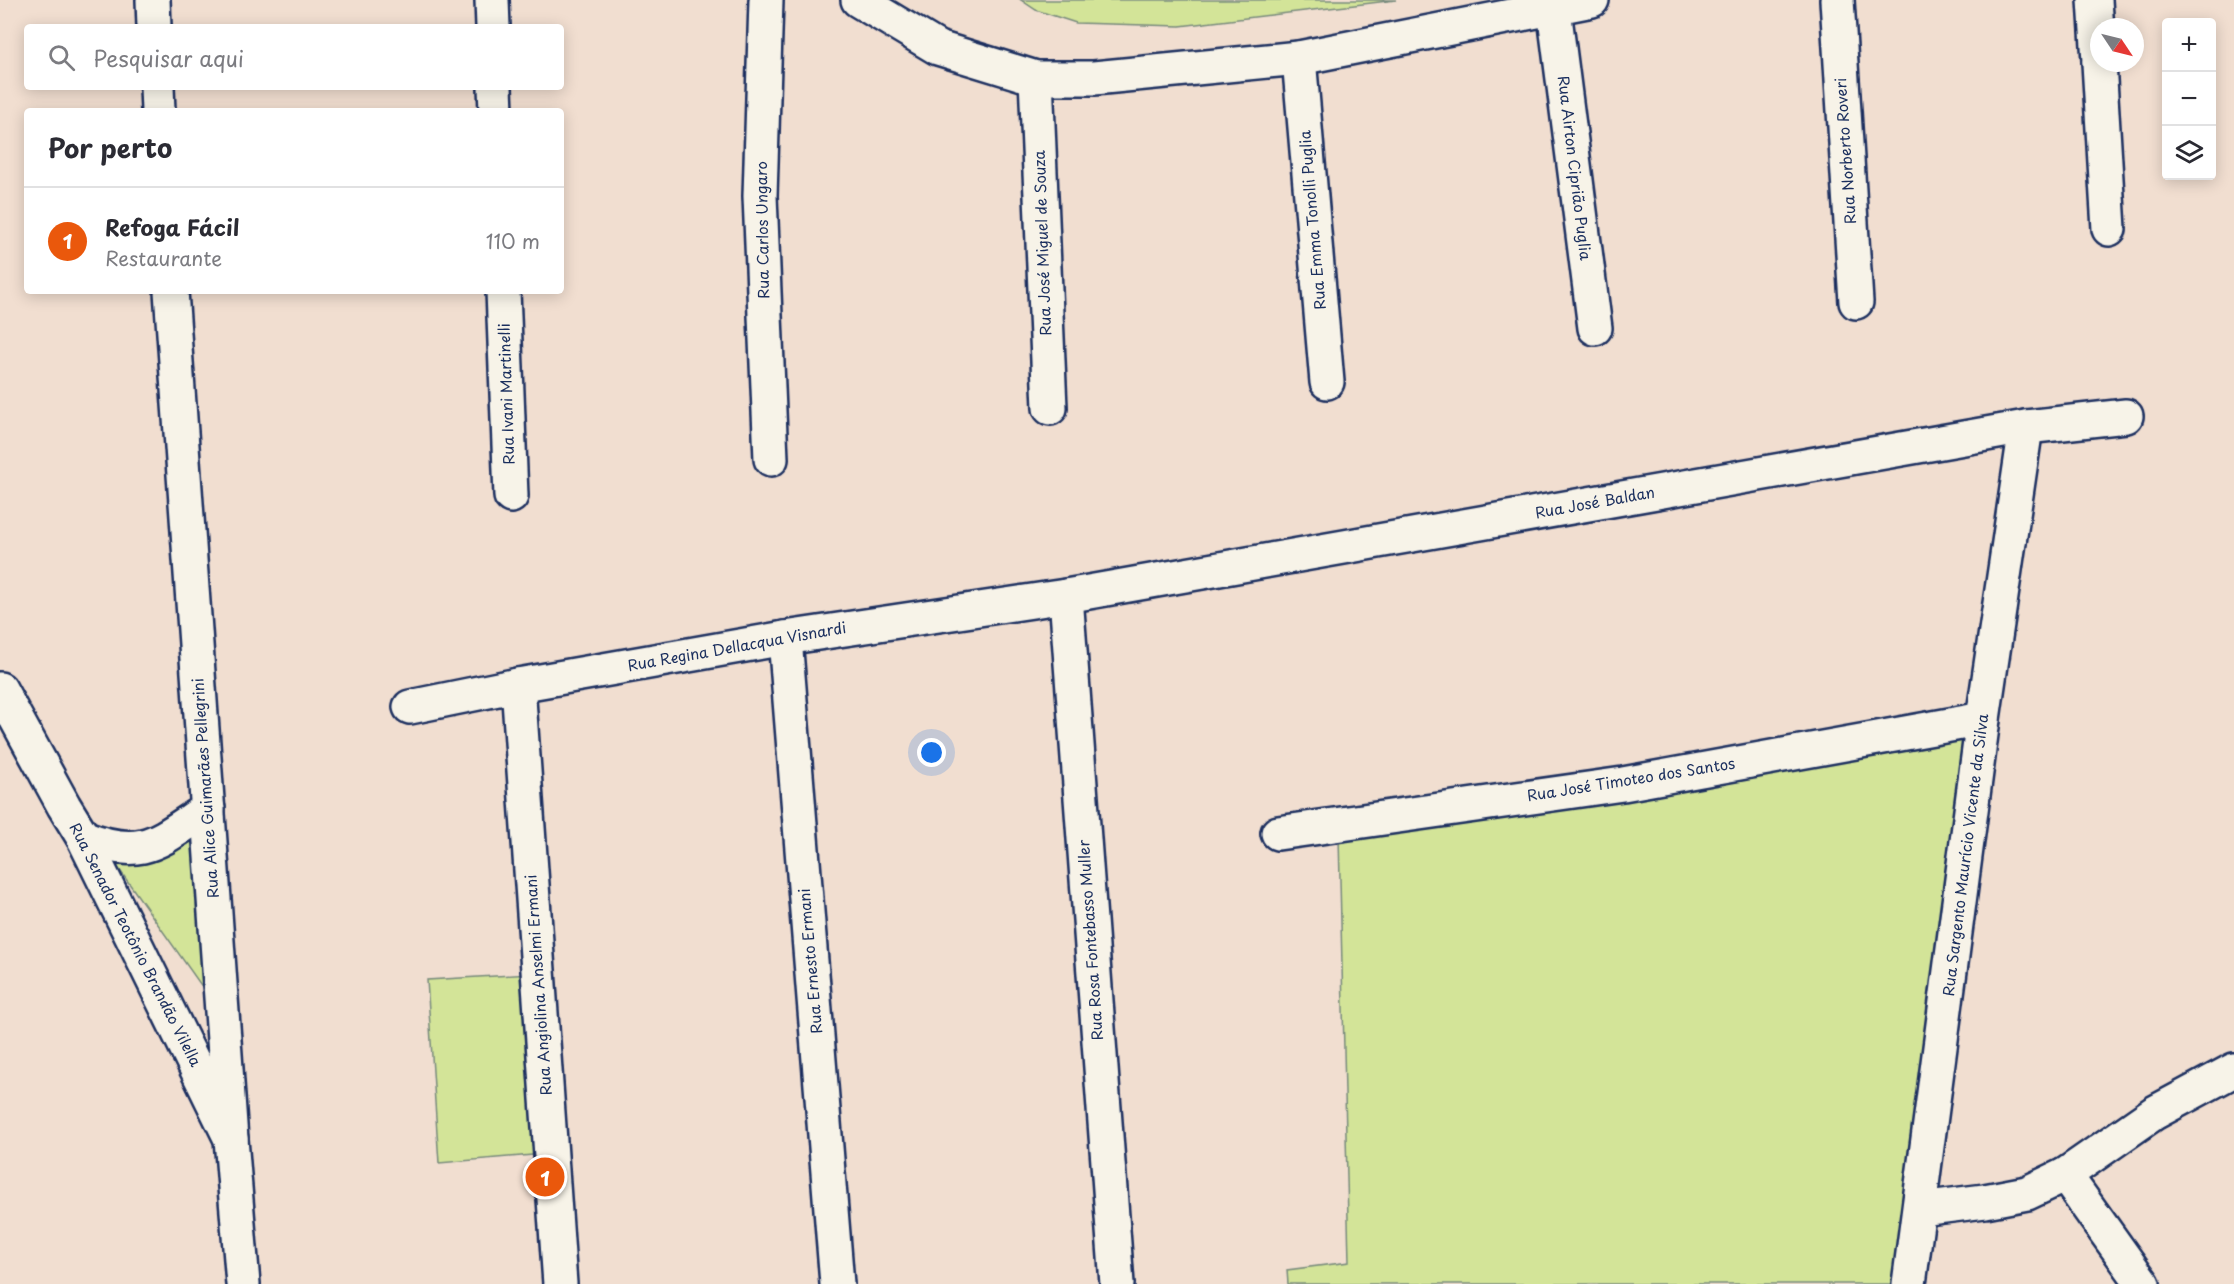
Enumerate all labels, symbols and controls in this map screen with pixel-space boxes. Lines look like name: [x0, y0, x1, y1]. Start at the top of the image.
north arrow: [2090, 18, 2144, 72]
map controls: [2162, 18, 2216, 180]
button: +: [2162, 18, 2216, 72]
search box: [24, 24, 564, 90]
icon: search: [45, 41, 78, 74]
text: Pesquisar aqui: [93, 41, 244, 74]
button: −: [2162, 72, 2216, 126]
street label: Rua Airton Ciprião Puglia: [1553, 74, 1598, 262]
street label: Rua Norberto Roveri: [1828, 77, 1861, 225]
button: layers: [2162, 126, 2216, 180]
text: Por perto: [48, 128, 172, 167]
street label: Rua Emma Tonolli Puglia: [1292, 129, 1331, 311]
street label: Rua José Miguel de Souza: [1027, 149, 1056, 336]
street label: Rua Carlos Ungaro: [749, 161, 774, 299]
text: Refoga Fácil: [105, 210, 240, 243]
text: 1: [63, 226, 72, 256]
text: 110 m: [486, 226, 540, 256]
text: Restaurante: [105, 243, 222, 273]
street label: Rua Ivani Martinelli: [492, 323, 519, 465]
street label: Rua José Baldan: [1533, 480, 1656, 523]
street label: Rua Regina Dellacqua Visnardi: [626, 615, 848, 676]
street label: Rua Alice Guimarães Pellegrini: [185, 677, 224, 899]
street label: Rua Sargento Maurício Vicente da Silva: [1936, 711, 1993, 997]
your location: [917, 738, 946, 767]
street label: Rua José Timoteo dos Santos: [1525, 751, 1736, 806]
street label: Rua Senador Teotônio Brandão Vilella: [65, 818, 208, 1071]
street label: Rua Rosa Fontebasso Muller: [1071, 839, 1108, 1041]
street label: Rua Angiolina Anselmi Ermani: [518, 874, 557, 1096]
street label: Rua Ernesto Ermani: [792, 887, 827, 1035]
pin: 1: [526, 1154, 564, 1200]

